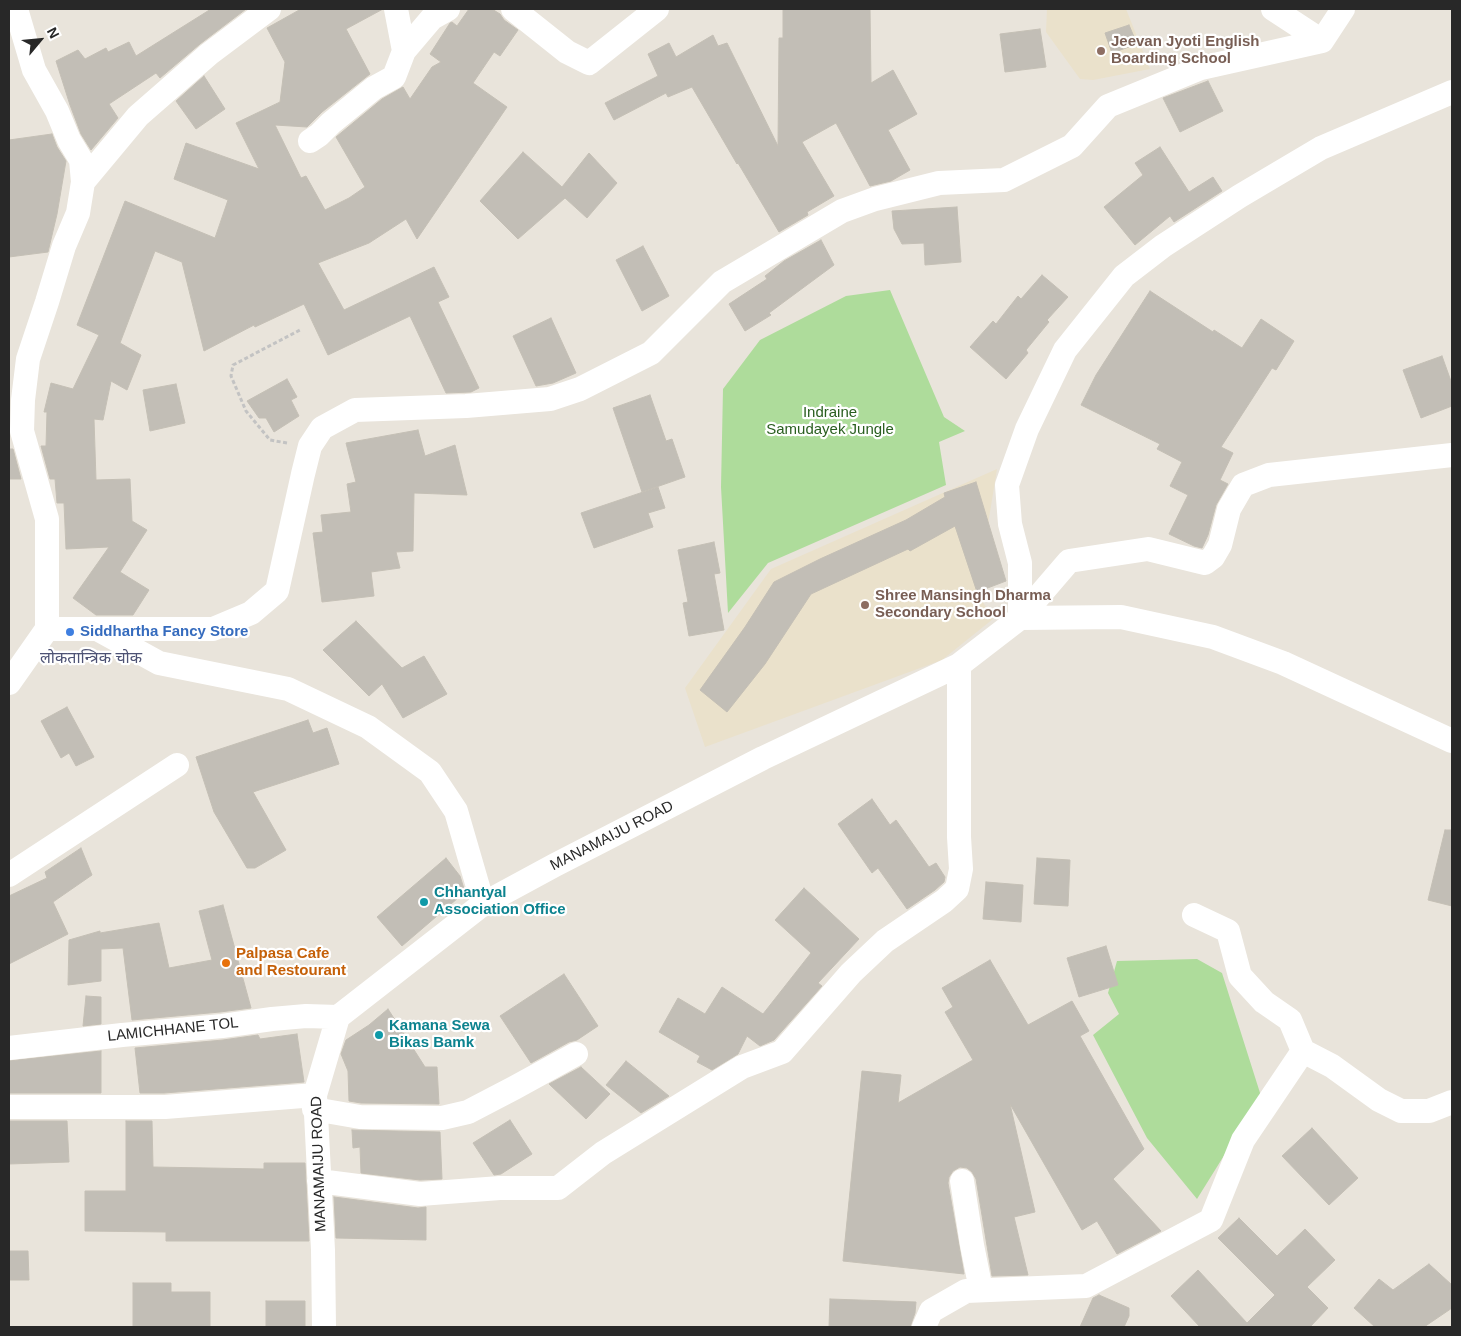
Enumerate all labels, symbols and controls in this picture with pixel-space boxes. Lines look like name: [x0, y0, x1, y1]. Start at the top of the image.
north arrow: [15, 15, 65, 65]
text: N: [44, 25, 63, 41]
place label: Jeevan Jyoti English Boarding School: [1111, 33, 1259, 68]
marker: Jeevan Jyoti English Boarding School: [1095, 45, 1107, 57]
park label: Indraine Samudayek Jungle: [766, 404, 894, 439]
place label: Shree Mansingh Dharma Secondary School: [875, 587, 1051, 622]
marker: Shree Mansingh Dharma Secondary School: [859, 599, 871, 611]
place label: Siddhartha Fancy Store: [80, 623, 248, 641]
marker: Siddhartha Fancy Store: [64, 626, 76, 638]
district label: लोकतान्त्रिक चोक: [40, 649, 142, 669]
street label: MANAMAIJU ROAD: [547, 797, 677, 875]
place label: Chhantyal Association Office: [434, 884, 566, 919]
marker: Chhantyal Association Office: [418, 896, 430, 908]
place label: Palpasa Cafe and Restourant: [236, 945, 346, 980]
marker: Palpasa Cafe and Restourant: [220, 957, 232, 969]
street label: LAMICHHANE TOL: [107, 1014, 239, 1046]
place label: Kamana Sewa Bikas Bamk: [389, 1017, 490, 1052]
marker: Kamana Sewa Bikas Bamk: [373, 1029, 385, 1041]
street label: MANAMAIJU ROAD: [308, 1096, 330, 1232]

